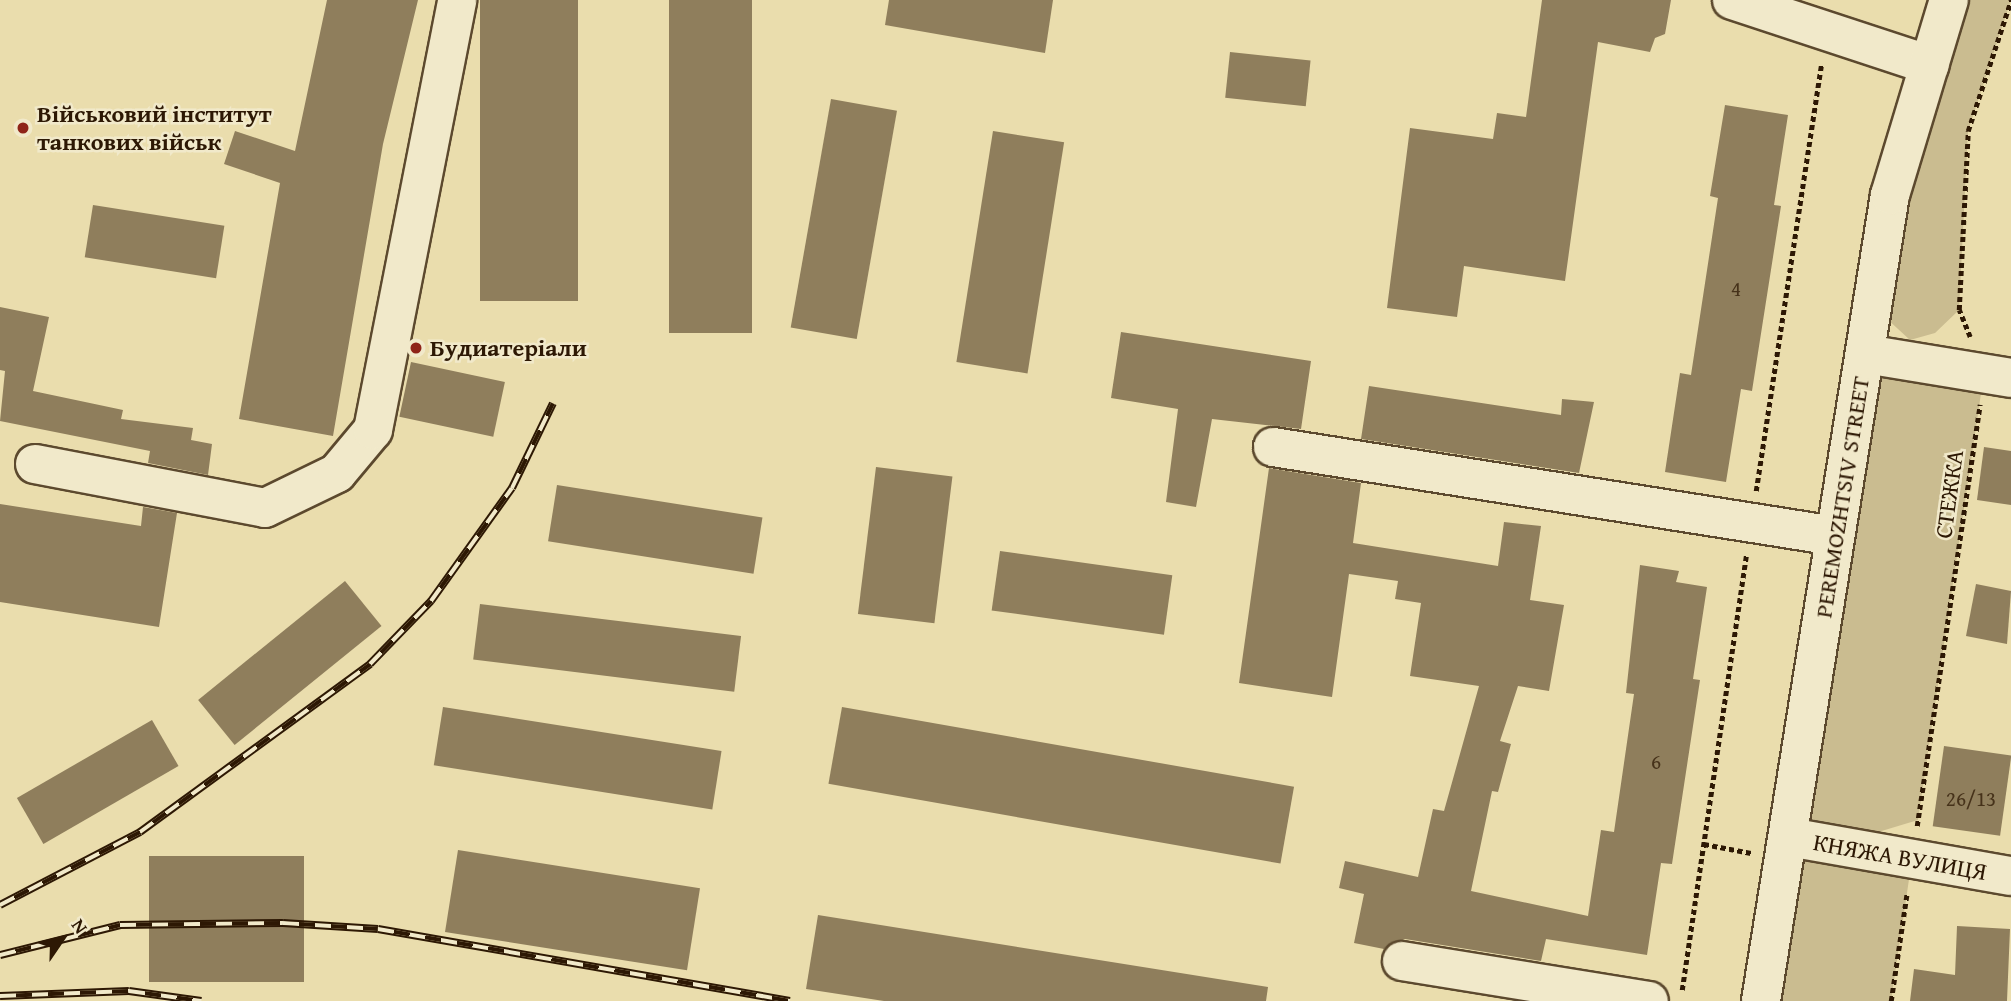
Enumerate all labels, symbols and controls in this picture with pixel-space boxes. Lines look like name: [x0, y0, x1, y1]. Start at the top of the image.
place label: Військовий інститут танкових військ: [37, 100, 272, 156]
marker: Військовий інститут танкових військ: [15, 120, 31, 136]
house number: 4: [1731, 276, 1741, 302]
place label: Будиатеріали: [430, 334, 587, 362]
marker: Будиатеріали: [408, 340, 424, 356]
street label: PEREMOZHTSIV STREET: [1809, 374, 1875, 620]
street label: СТЕЖКА: [1929, 448, 1969, 540]
house number: 6: [1651, 749, 1661, 775]
house number: 26/13: [1946, 786, 1996, 812]
street label: КНЯЖА ВУЛИЦЯ: [1811, 828, 1989, 886]
north arrow: [28, 903, 98, 973]
text: N: [65, 913, 95, 939]

